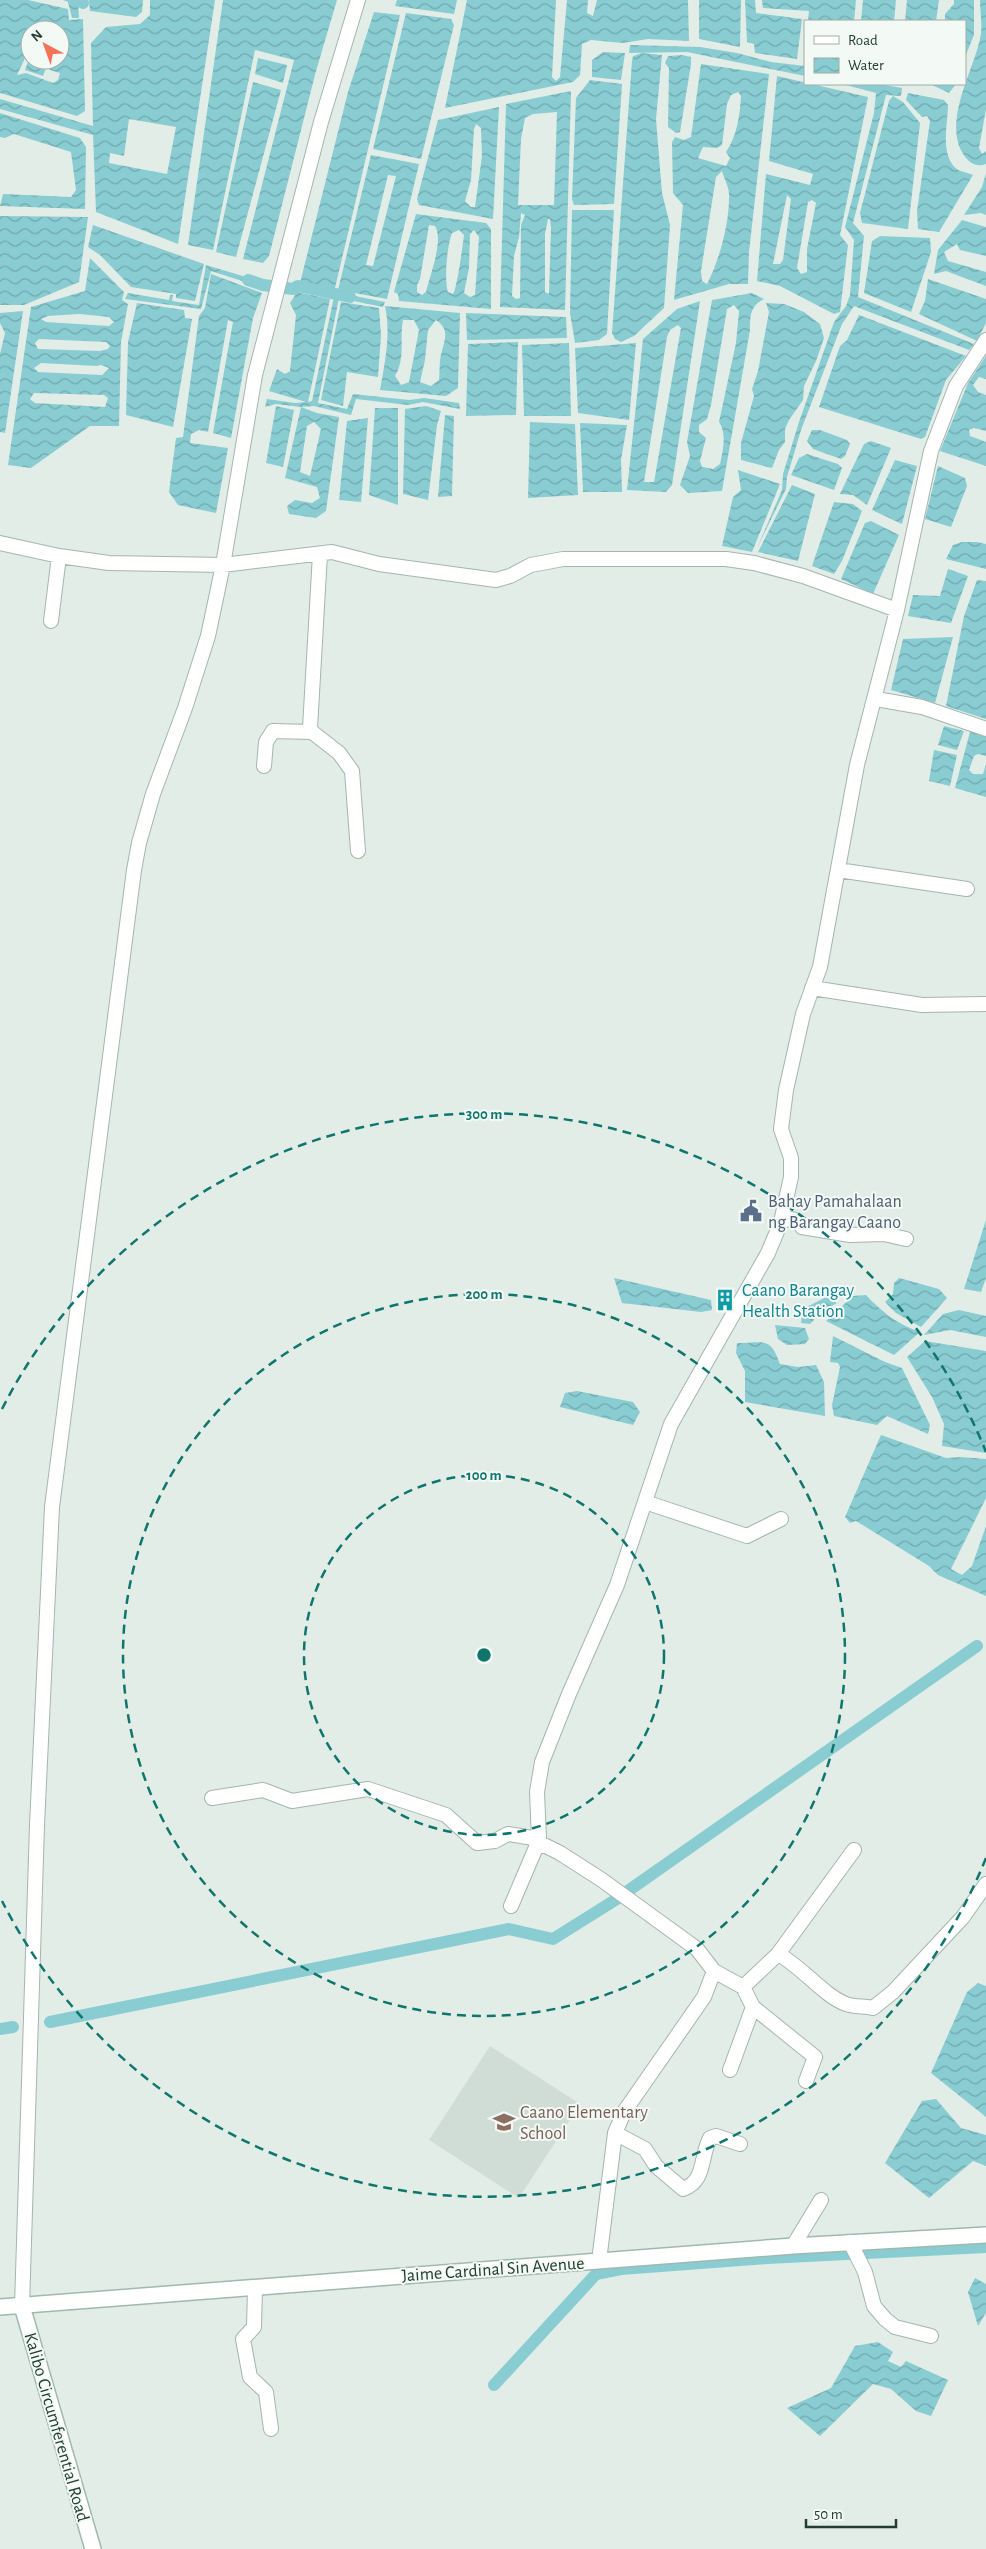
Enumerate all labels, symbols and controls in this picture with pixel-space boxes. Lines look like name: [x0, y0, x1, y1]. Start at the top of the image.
north arrow: [20, 20, 70, 70]
legend: [804, 20, 966, 85]
text: N: [29, 27, 45, 44]
text: Road: [848, 33, 878, 48]
text: Water: [848, 58, 884, 73]
text: 300 m: [466, 1107, 502, 1122]
place label: Bahay Pamahalaan ng Barangay Caano: [768, 1193, 902, 1232]
public building icon: Bahay Pamahalaan ng Barangay Caano: [738, 1198, 764, 1224]
place label: Caano Barangay Health Station: [742, 1282, 854, 1321]
text: 200 m: [465, 1287, 503, 1302]
building icon: Caano Barangay Health Station: [712, 1287, 738, 1313]
text: 100 m: [466, 1468, 502, 1483]
centre of rings: [475, 1646, 493, 1664]
place label: Caano Elementary School: [520, 2104, 648, 2143]
school or university icon: Caano Elementary School: [491, 2109, 517, 2135]
street label: Jaime Cardinal Sin Avenue: [401, 2255, 585, 2285]
street label: Kalibo Circumferential Road: [20, 2331, 92, 2524]
scale bar: [806, 2496, 896, 2528]
text: 50 m: [814, 2507, 843, 2522]

